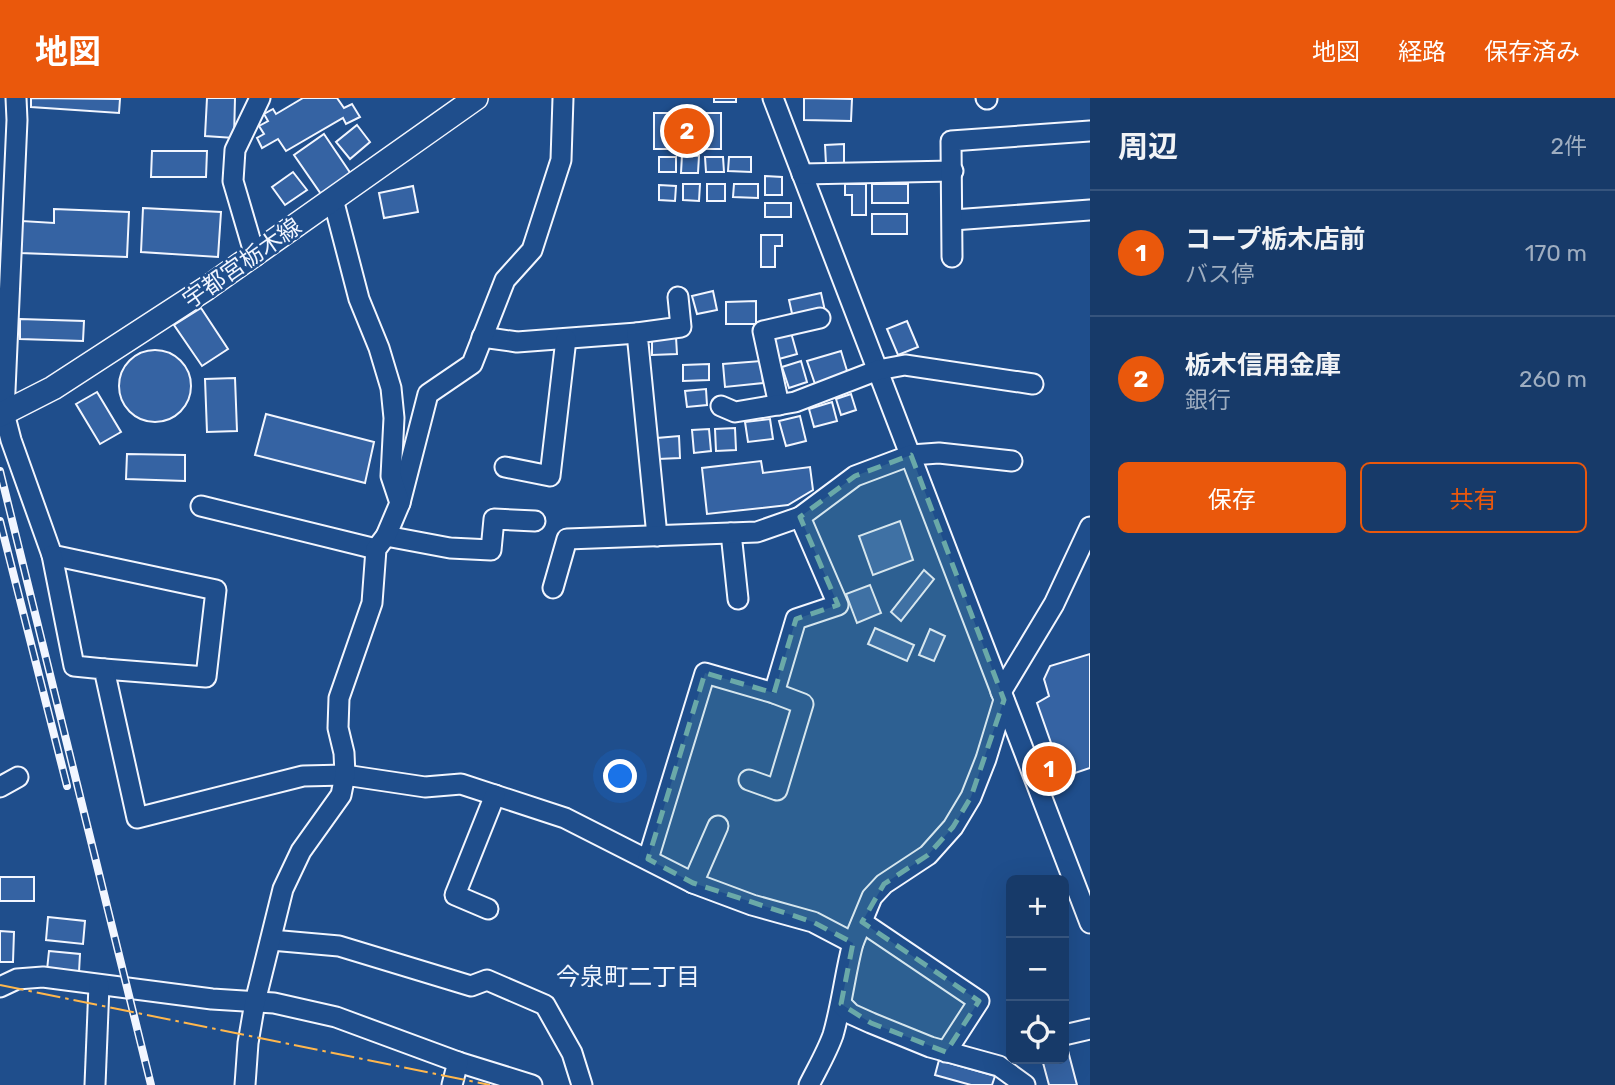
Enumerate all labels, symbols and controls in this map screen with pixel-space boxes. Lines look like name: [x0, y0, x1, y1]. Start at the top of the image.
text: 地図: [35, 32, 101, 71]
text: 地図: [1312, 38, 1360, 66]
text: 経路: [1398, 38, 1446, 66]
text: 保存済み: [1484, 38, 1580, 66]
pin: 2: [664, 105, 710, 157]
text: 周辺: [1118, 129, 1178, 165]
text: 2件: [1550, 132, 1587, 160]
street label: 宇都宮栃木線: [177, 212, 307, 314]
text: コープ栃木店前: [1185, 224, 1365, 255]
text: 1: [1135, 239, 1147, 267]
text: 170 m: [1525, 239, 1587, 267]
text: バス停: [1185, 260, 1254, 288]
text: 栃木信用金庫: [1185, 350, 1341, 381]
text: 2: [1134, 365, 1148, 393]
text: 260 m: [1519, 365, 1587, 393]
text: 銀行: [1185, 386, 1231, 414]
button: 保存: [1118, 462, 1346, 533]
button: 共有: [1360, 462, 1587, 533]
pin: 1: [1026, 743, 1072, 795]
your location: [603, 759, 637, 793]
map controls: [1006, 875, 1069, 1064]
button: +: [1006, 875, 1069, 938]
button: −: [1006, 938, 1069, 1001]
district label: 今泉町二丁目: [556, 963, 700, 991]
button: locate: [1006, 1001, 1069, 1064]

